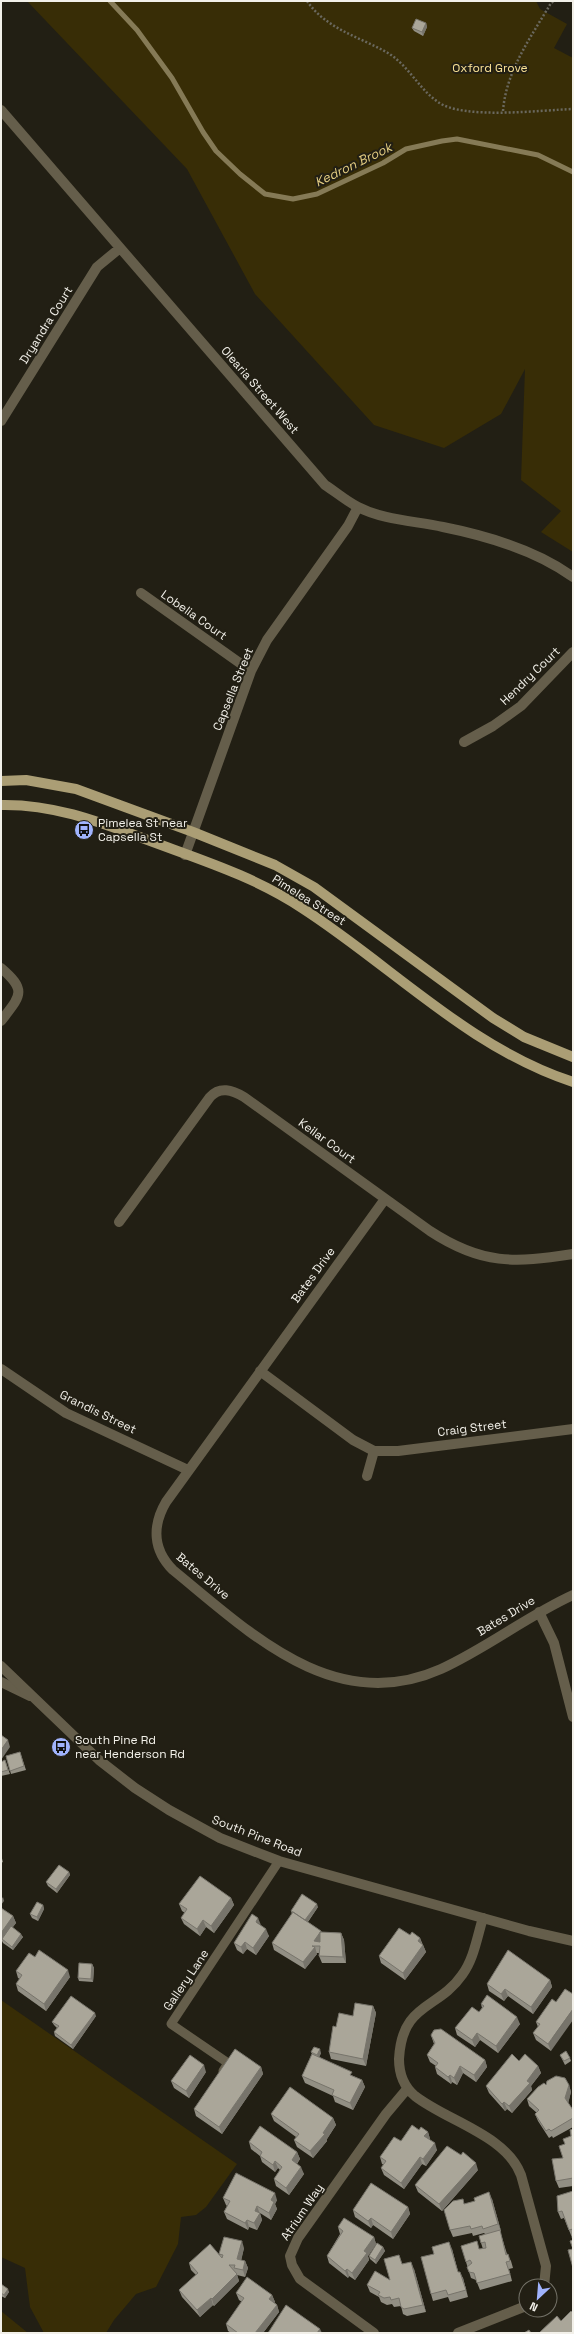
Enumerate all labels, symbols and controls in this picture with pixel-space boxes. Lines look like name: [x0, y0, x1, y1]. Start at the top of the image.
park label: Oxford Grove: [452, 60, 528, 76]
water label: Kedron Brook: [312, 138, 397, 191]
street label: Dryandra Court: [16, 283, 76, 367]
street label: Olearia Street West: [217, 343, 303, 437]
street label: Lobelia Court: [158, 586, 230, 644]
street label: Hendry Court: [497, 643, 563, 709]
street label: Capsella Street: [209, 645, 257, 733]
place label: Pimelea St near Capsella St: [98, 815, 188, 845]
bus stop icon: Pimelea St near Capsella St: [73, 819, 95, 841]
street label: Pimelea Street: [269, 871, 349, 929]
street label: Keilar Court: [295, 1115, 359, 1167]
street label: Bates Drive: [287, 1244, 339, 1306]
street label: Grandis Street: [57, 1387, 139, 1437]
street label: Craig Street: [437, 1416, 507, 1440]
street label: Bates Drive: [173, 1549, 233, 1603]
street label: Bates Drive: [474, 1592, 538, 1640]
place label: South Pine Rd near Henderson Rd: [75, 1732, 185, 1762]
bus stop icon: South Pine Rd near Henderson Rd: [50, 1736, 72, 1758]
street label: South Pine Road: [210, 1811, 304, 1861]
street label: Gallery Lane: [160, 1946, 212, 2014]
street label: Atrium Way: [277, 2180, 327, 2244]
north arrow: [518, 2278, 558, 2318]
text: N: [527, 2299, 540, 2315]

